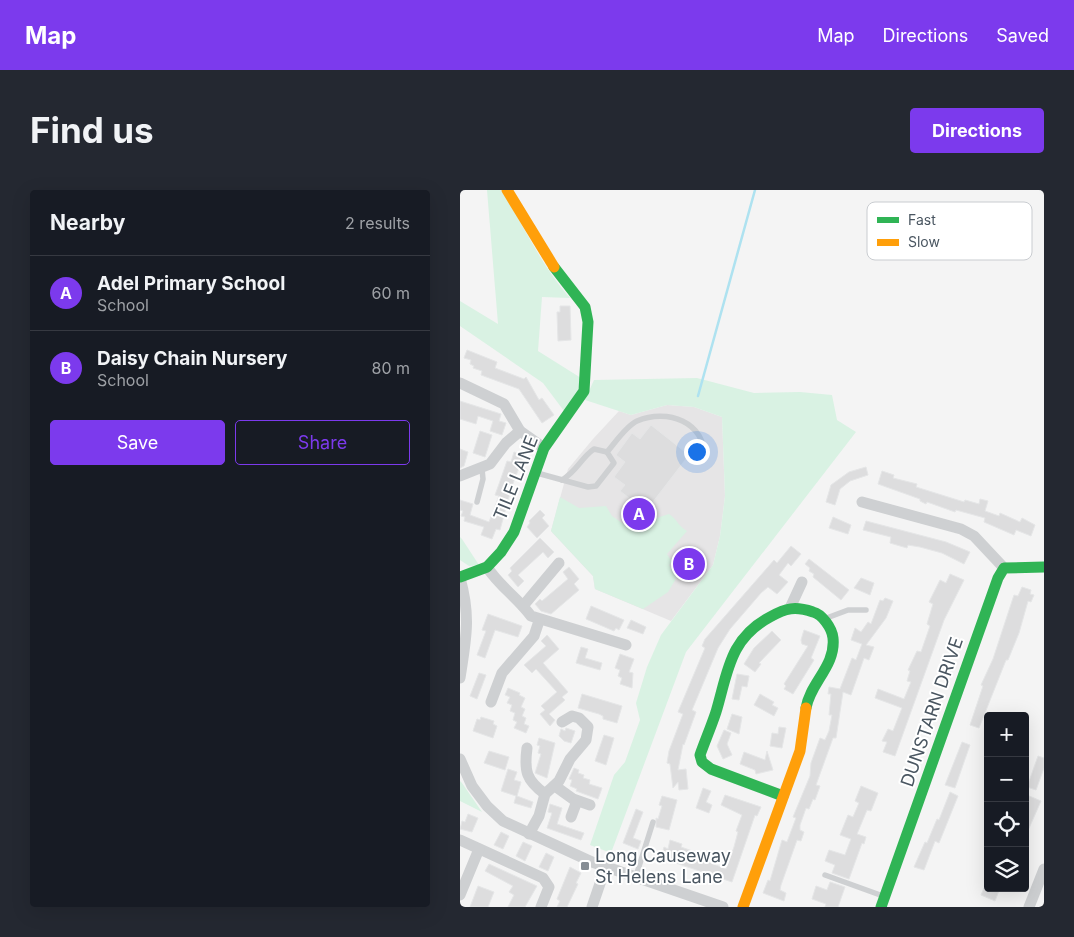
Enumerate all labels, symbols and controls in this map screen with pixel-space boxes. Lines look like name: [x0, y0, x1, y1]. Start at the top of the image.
text: Map: [25, 21, 76, 50]
text: Map: [817, 25, 855, 46]
text: Directions: [883, 25, 968, 46]
text: Saved: [996, 25, 1049, 46]
button: Directions: [910, 108, 1044, 153]
text: Find us: [30, 109, 154, 151]
legend: [867, 202, 1032, 260]
text: Nearby: [50, 210, 125, 235]
text: Fast: [908, 211, 936, 228]
text: 2 results: [345, 213, 410, 233]
text: Slow: [908, 233, 940, 250]
text: Adel Primary School: [97, 272, 285, 295]
text: A: [60, 283, 72, 303]
text: 60 m: [371, 283, 410, 303]
text: School: [97, 295, 149, 315]
text: Daisy Chain Nursery: [97, 347, 287, 370]
text: B: [61, 358, 71, 378]
text: 80 m: [371, 358, 410, 378]
text: School: [97, 370, 149, 390]
button: Save: [50, 420, 225, 465]
button: Share: [235, 420, 410, 465]
street label: TILE LANE: [489, 432, 542, 523]
your location: [684, 439, 710, 465]
pin: A: [623, 495, 655, 533]
pin: B: [673, 545, 705, 583]
street label: DUNSTARN DRIVE: [896, 634, 967, 789]
map controls: [984, 712, 1029, 892]
button: +: [984, 712, 1029, 757]
button: −: [984, 757, 1029, 802]
button: locate: [984, 802, 1029, 847]
place label: Long Causeway St Helens Lane: [595, 845, 731, 887]
button: layers: [984, 847, 1029, 892]
marker: Long Causeway St Helens Lane: [579, 860, 591, 872]

